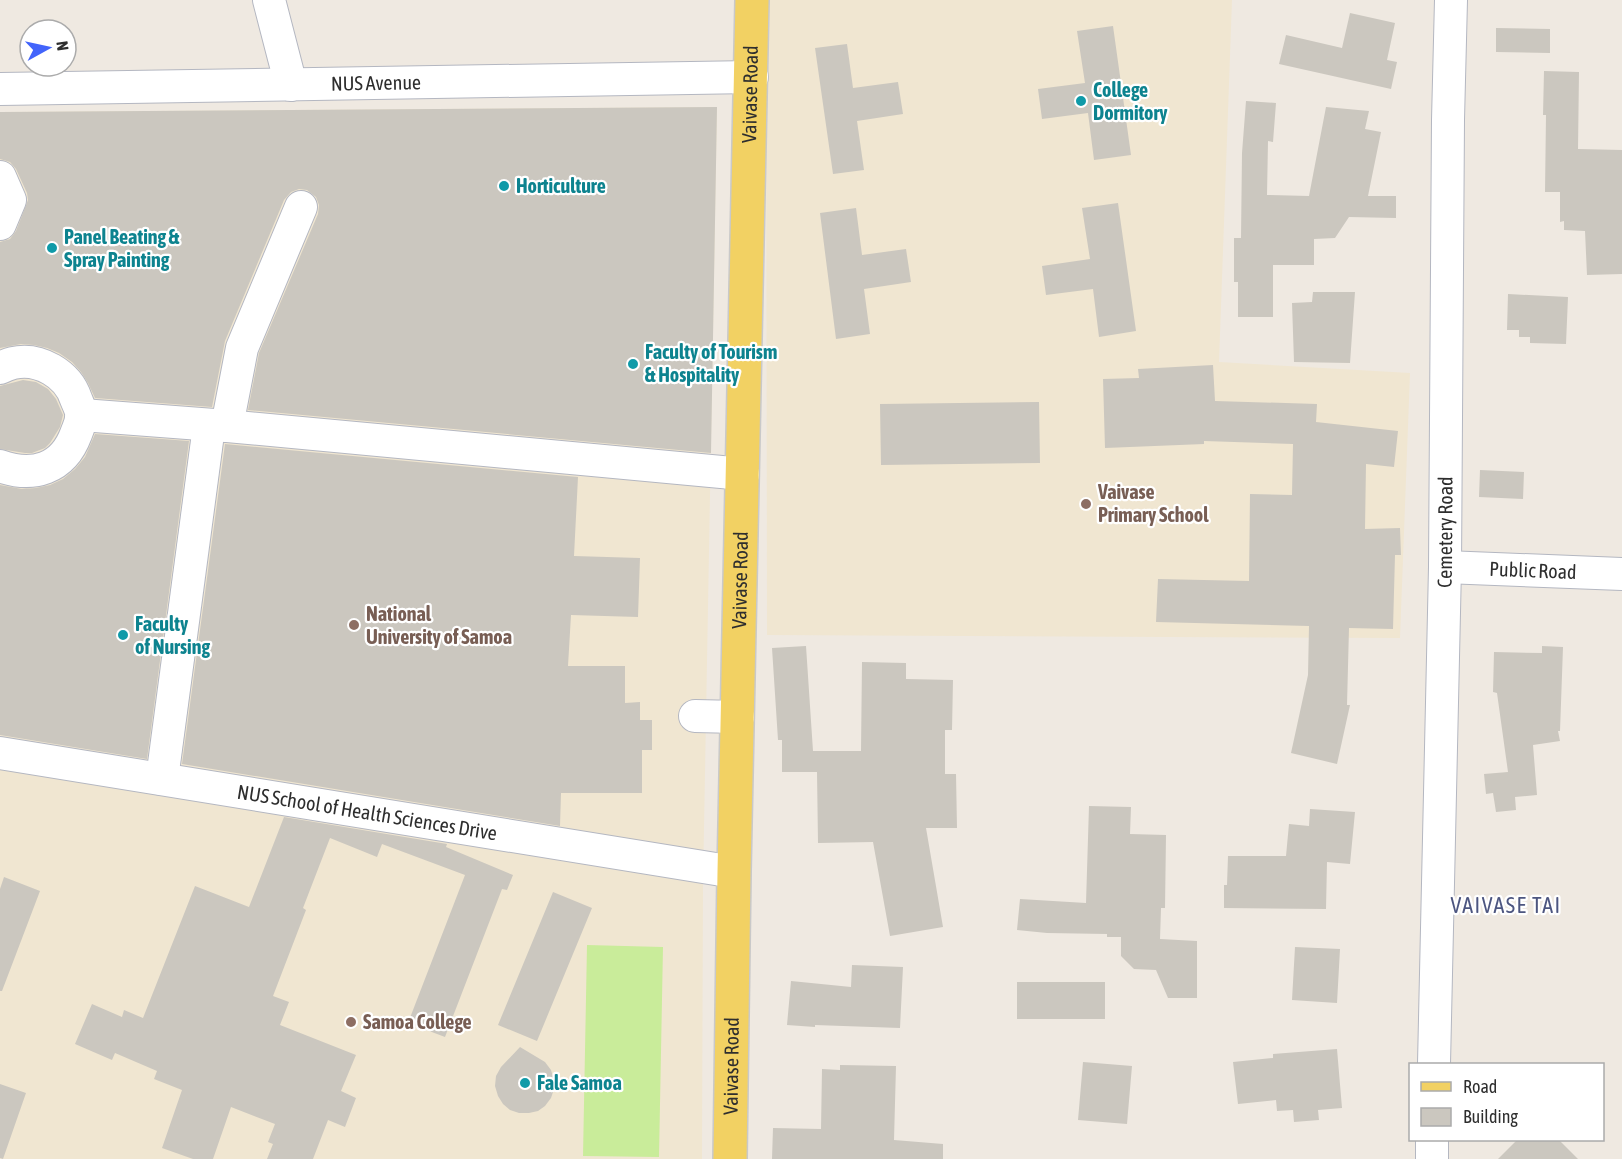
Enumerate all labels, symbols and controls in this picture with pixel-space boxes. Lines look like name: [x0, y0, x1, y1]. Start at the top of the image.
north arrow: [18, 18, 78, 78]
text: N: [53, 40, 72, 52]
street label: Vaivase Road: [737, 45, 762, 143]
street label: NUS Avenue: [331, 70, 421, 95]
place label: College Dormitory: [1093, 78, 1168, 124]
marker: College Dormitory: [1074, 94, 1088, 108]
place label: Horticulture: [516, 174, 606, 197]
marker: Horticulture: [497, 179, 511, 193]
place label: Panel Beating & Spray Painting: [64, 225, 180, 271]
marker: Panel Beating & Spray Painting: [45, 241, 59, 255]
place label: Faculty of Tourism & Hospitality: [645, 340, 777, 386]
marker: Faculty of Tourism & Hospitality: [626, 357, 640, 371]
street label: Cemetery Road: [1433, 476, 1457, 588]
place label: Vaivase Primary School: [1097, 480, 1209, 526]
marker: Vaivase Primary School: [1079, 497, 1093, 511]
street label: Vaivase Road: [727, 531, 752, 629]
street label: Public Road: [1489, 557, 1577, 583]
place label: National University of Samoa: [366, 602, 512, 648]
place label: Faculty of Nursing: [135, 612, 210, 658]
marker: National University of Samoa: [347, 618, 361, 632]
marker: Faculty of Nursing: [116, 628, 130, 642]
street label: NUS School of Health Sciences Drive: [236, 780, 499, 844]
district label: VAIVASE TAI: [1450, 892, 1562, 918]
place label: Samoa College: [363, 1010, 472, 1033]
marker: Samoa College: [344, 1015, 358, 1029]
street label: Vaivase Road: [719, 1017, 743, 1115]
legend: [1409, 1063, 1604, 1141]
place label: Fale Samoa: [537, 1071, 622, 1094]
marker: Fale Samoa: [518, 1076, 532, 1090]
text: Road: [1463, 1076, 1497, 1097]
text: Building: [1463, 1106, 1518, 1127]

